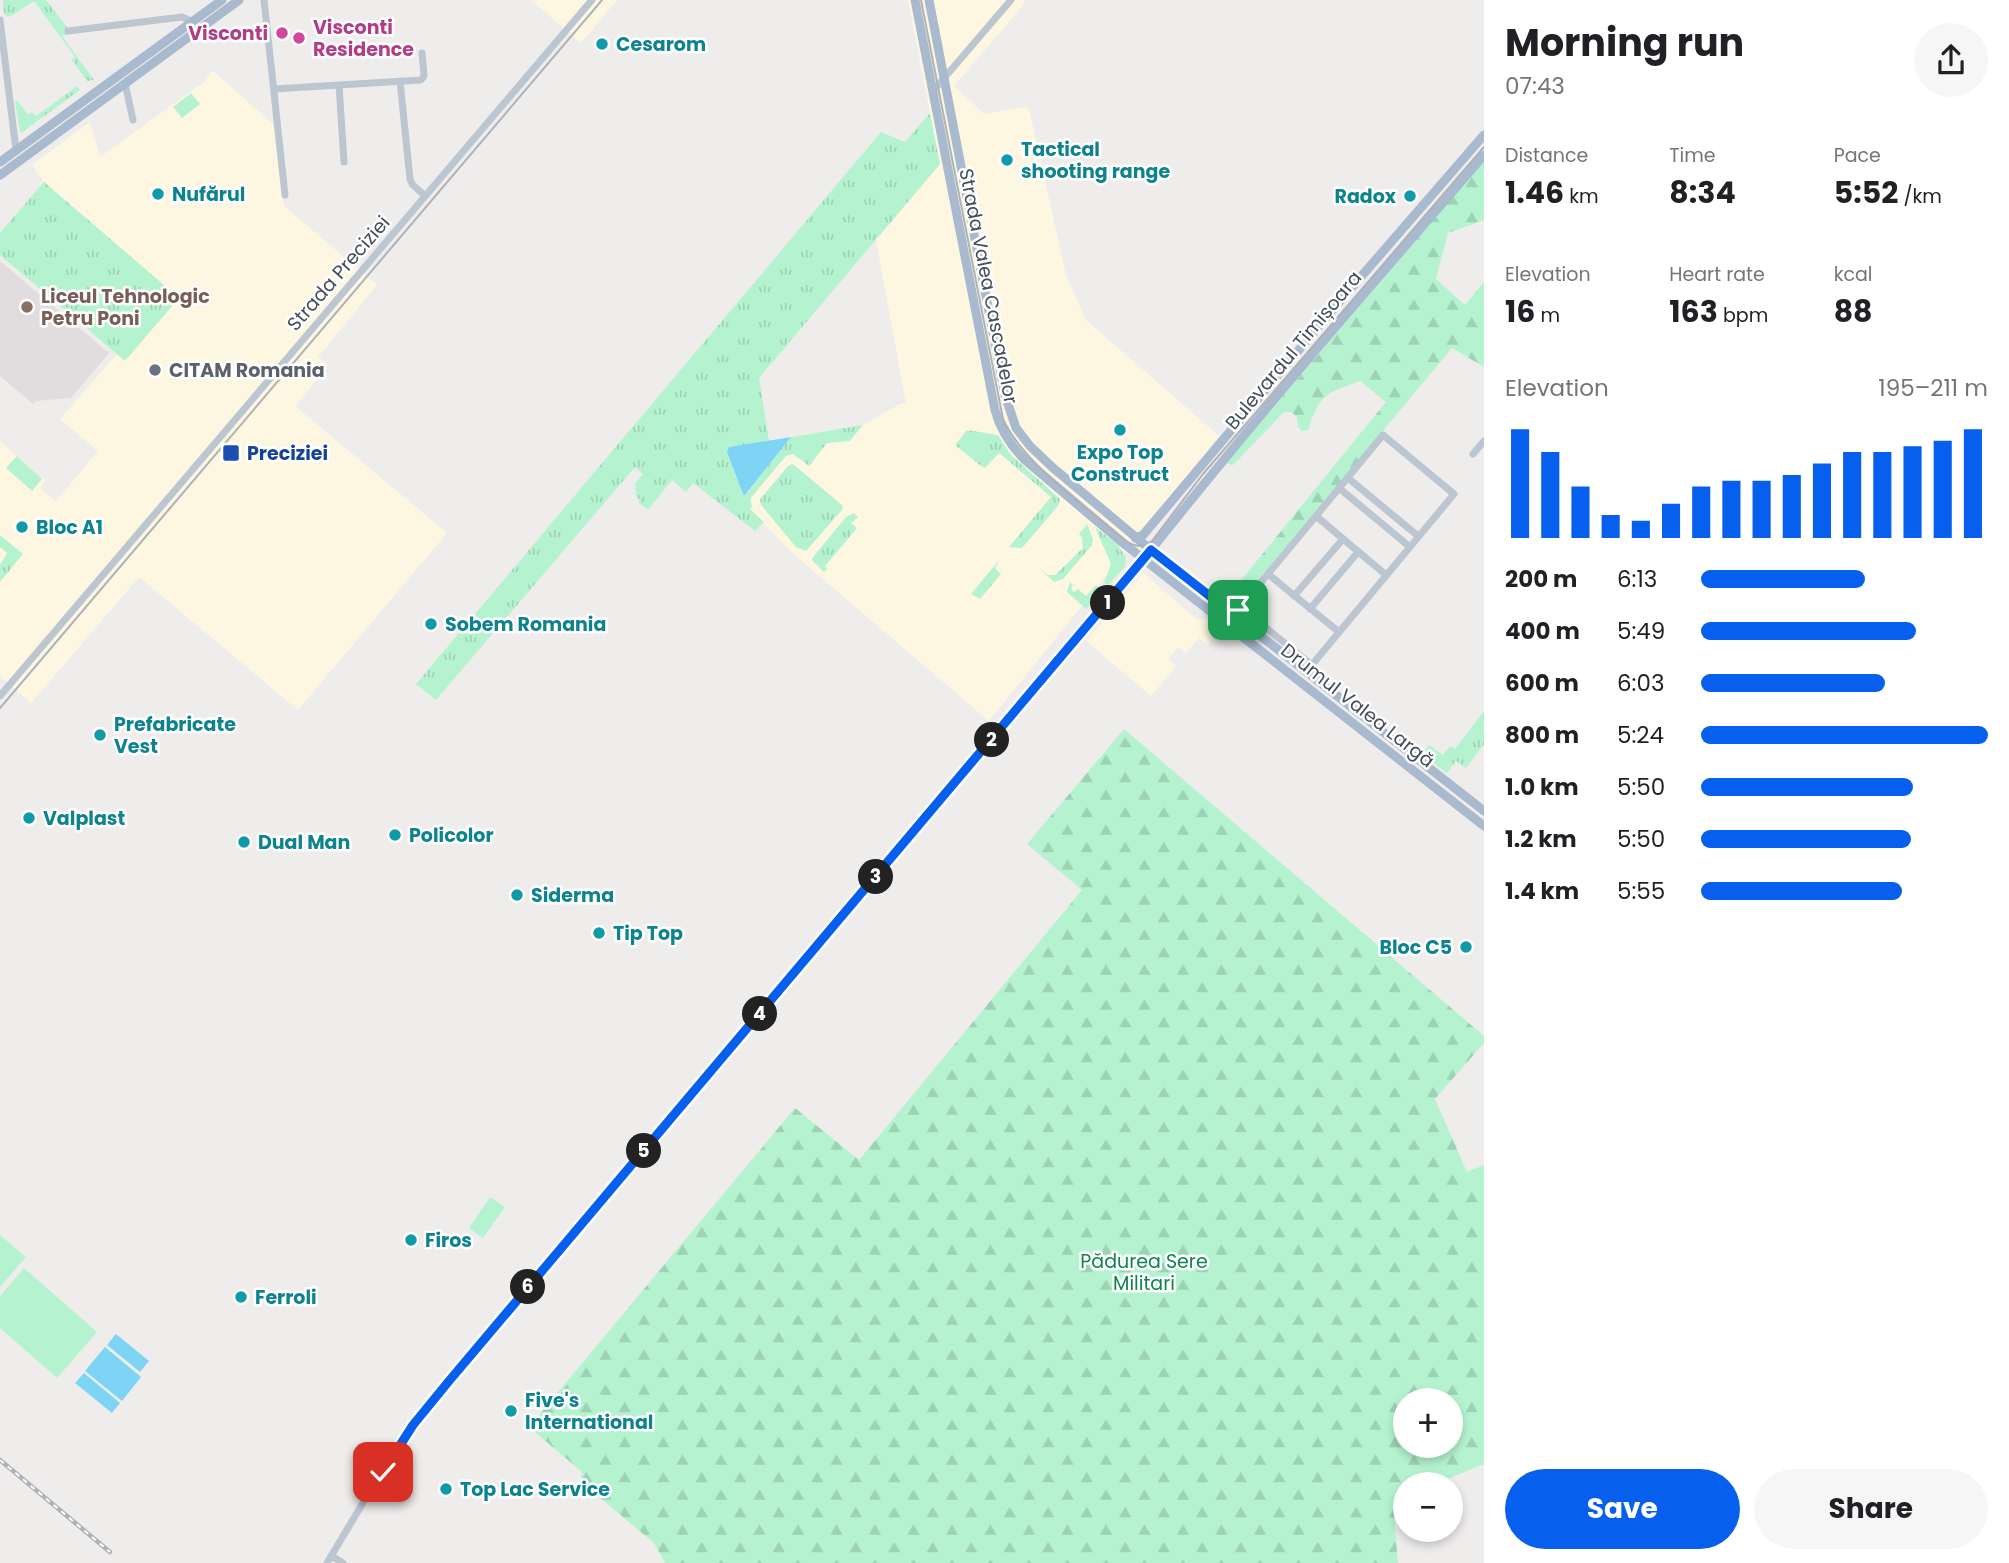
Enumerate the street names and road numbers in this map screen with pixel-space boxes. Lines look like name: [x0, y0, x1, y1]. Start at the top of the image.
street label: Strada Valea Cascadelor: [952, 166, 1025, 406]
street label: Strada Preciziei: [281, 210, 396, 337]
street label: Bulevardul Timișoara: [1219, 265, 1368, 435]
street label: Drumul Valea Largă: [1275, 637, 1440, 774]

